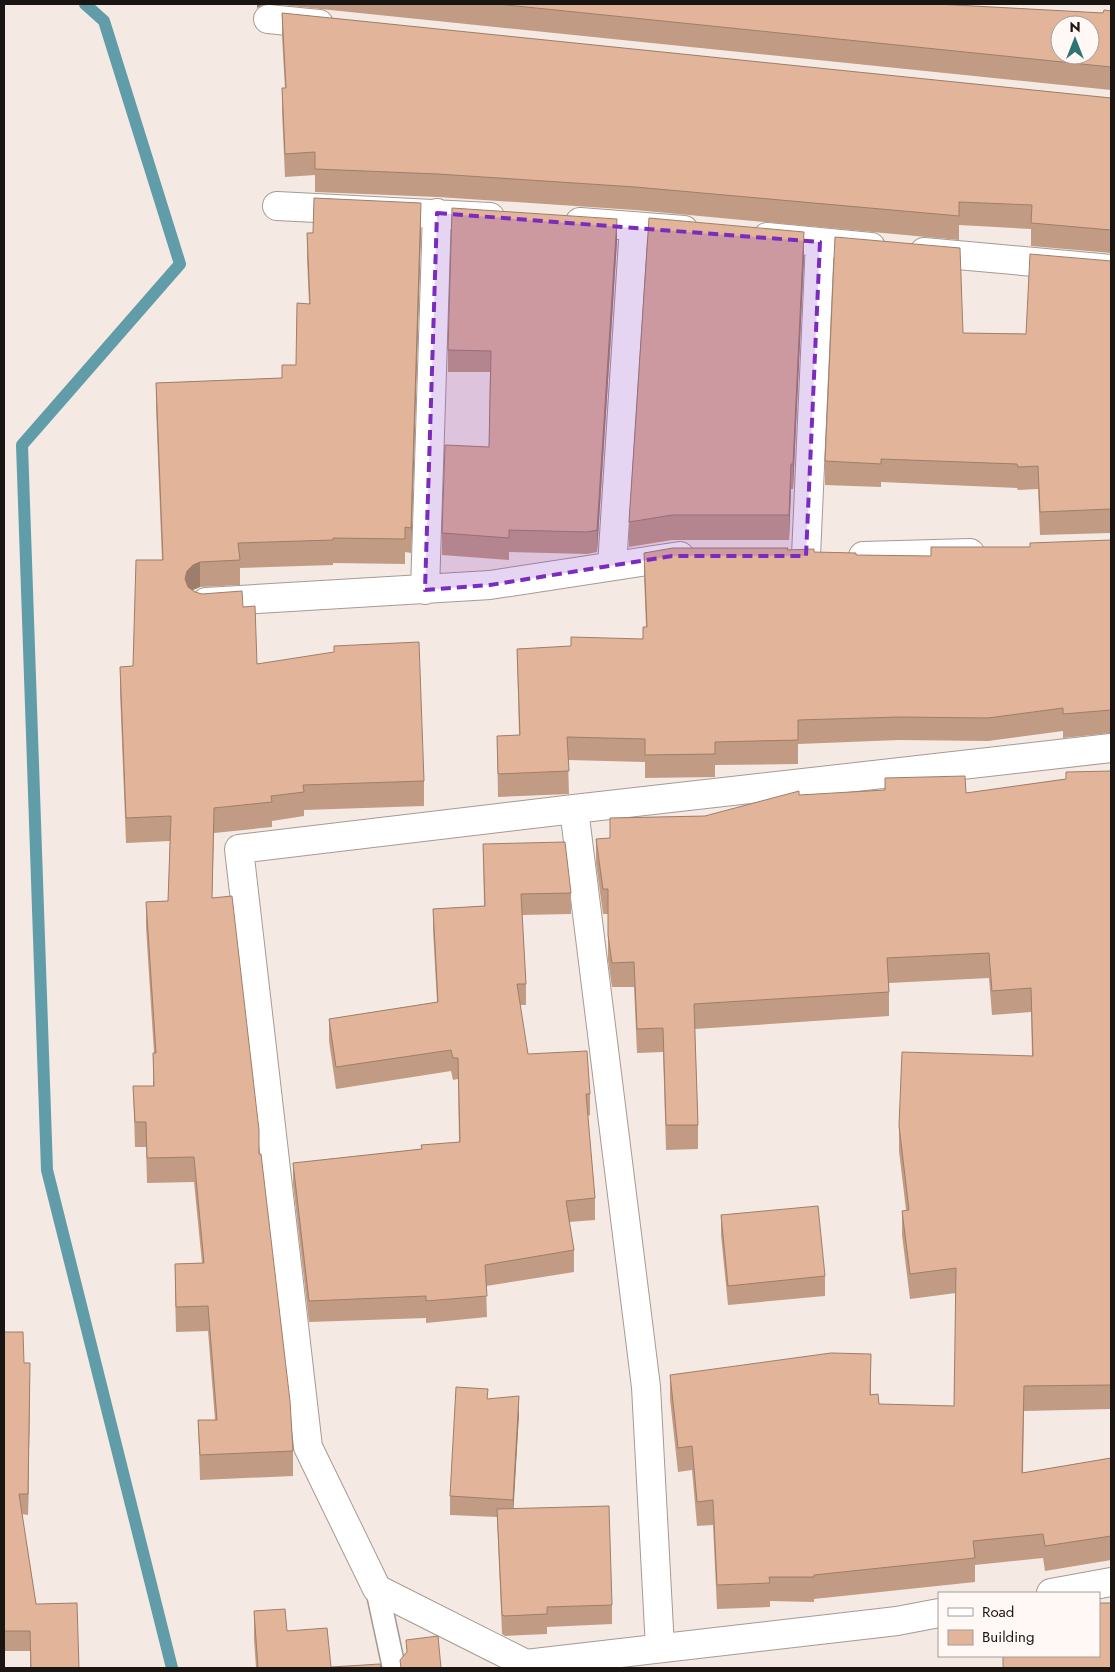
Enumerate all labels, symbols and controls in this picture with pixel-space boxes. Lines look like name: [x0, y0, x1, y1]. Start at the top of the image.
north arrow: [1050, 15, 1100, 65]
text: N: [1069, 17, 1081, 37]
legend: [938, 1592, 1100, 1657]
text: Road: [982, 1601, 1014, 1623]
text: Building: [982, 1626, 1034, 1648]

